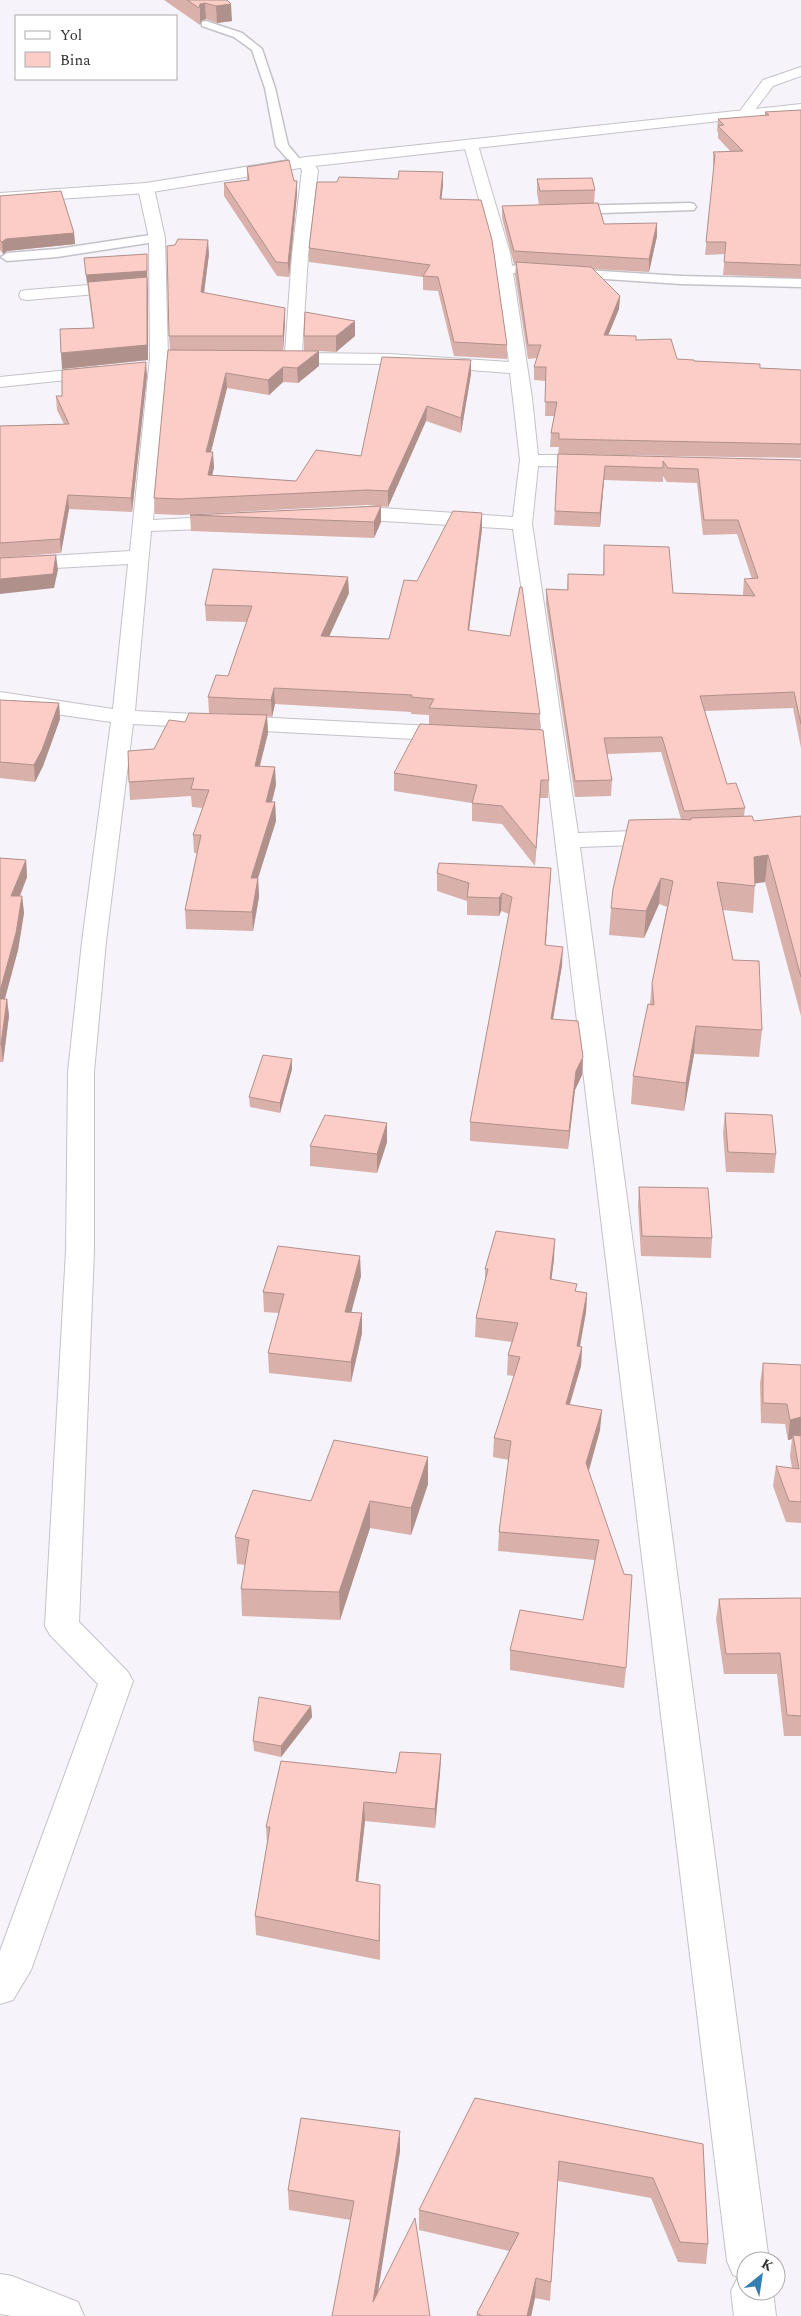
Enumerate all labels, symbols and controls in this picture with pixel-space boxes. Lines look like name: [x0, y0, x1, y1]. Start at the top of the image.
legend: [15, 15, 178, 80]
text: Yol: [60, 24, 82, 47]
text: Bina: [60, 49, 91, 72]
north arrow: [736, 2251, 786, 2301]
text: K: [757, 2253, 777, 2277]

